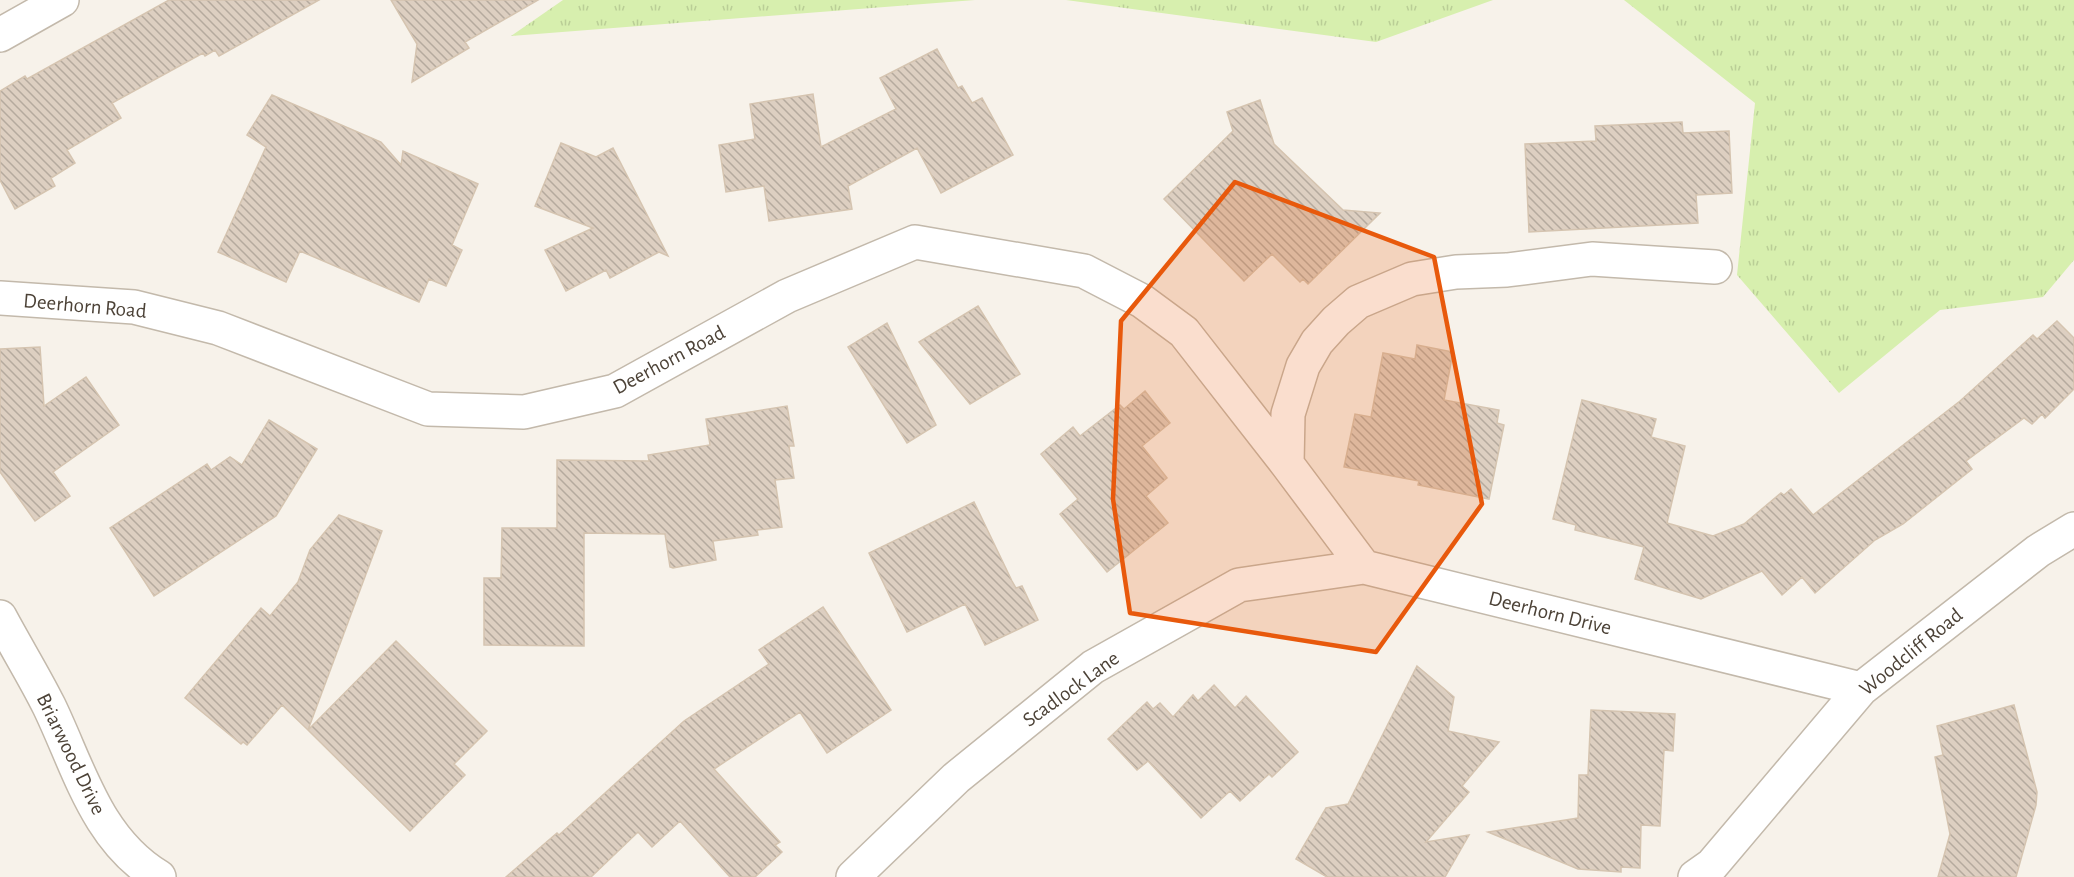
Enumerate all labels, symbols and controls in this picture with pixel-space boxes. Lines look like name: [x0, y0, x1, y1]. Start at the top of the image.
street label: Deerhorn Road: [23, 290, 148, 322]
street label: Deerhorn Road: [610, 322, 729, 398]
street label: Deerhorn Drive: [1487, 588, 1613, 638]
street label: Woodcliff Road: [1856, 604, 1967, 700]
street label: Scadlock Lane: [1019, 647, 1123, 731]
street label: Briarwood Drive: [33, 690, 109, 818]

